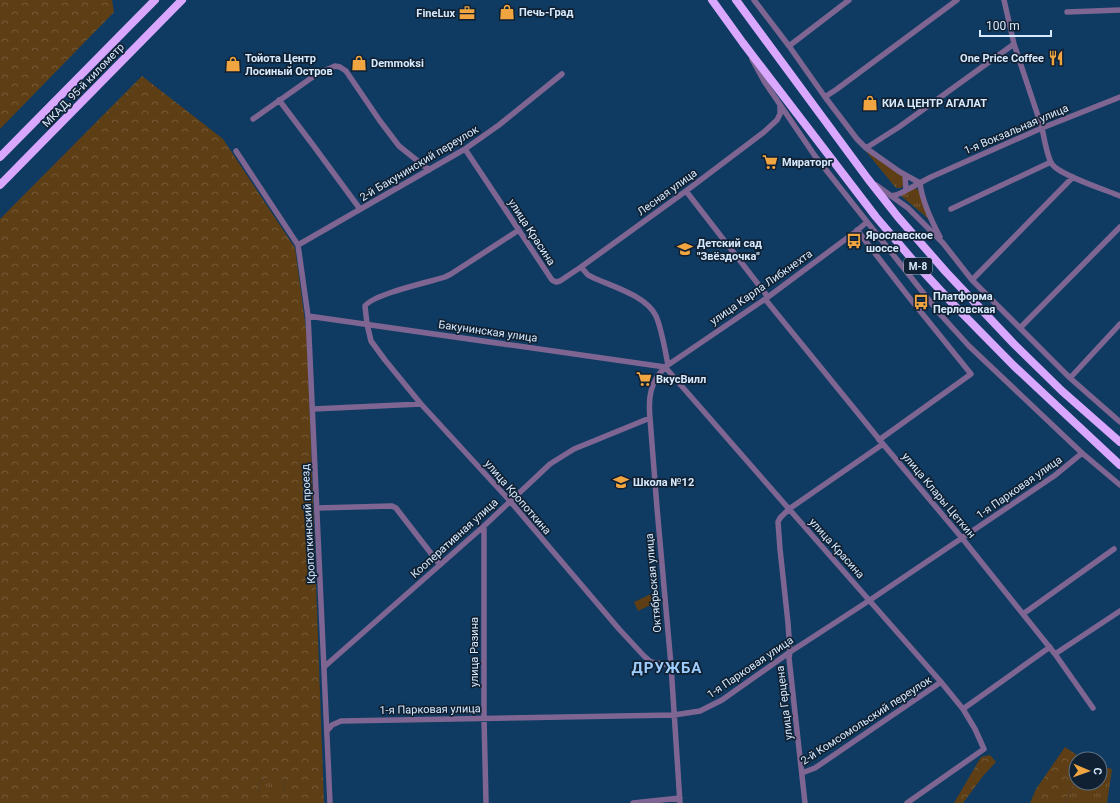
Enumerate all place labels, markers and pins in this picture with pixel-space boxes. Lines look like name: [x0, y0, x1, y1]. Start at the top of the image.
shop icon: Печь-Град: [498, 3, 516, 21]
office icon: FineLux: [458, 4, 476, 22]
place label: Печь-Град: [519, 6, 574, 19]
place label: FineLux: [416, 7, 455, 20]
restaurant icon: One Price Coffee: [1047, 49, 1065, 67]
place label: Тойота Центр Лосиный Остров: [245, 52, 333, 78]
place label: One Price Coffee: [960, 52, 1044, 65]
shop icon: Demmoksi: [350, 54, 368, 72]
shop icon: Тойота Центр Лосиный Остров: [224, 55, 242, 73]
place label: Demmoksi: [371, 57, 424, 70]
shop icon: КИА ЦЕНТР АГАЛАТ: [861, 94, 879, 112]
place label: КИА ЦЕНТР АГАЛАТ: [882, 97, 987, 110]
supermarket icon: Мираторг: [761, 153, 779, 171]
place label: Мираторг: [782, 156, 833, 169]
place label: Ярославское шоссе: [865, 229, 933, 255]
bus stop icon: Ярославское шоссе: [845, 232, 863, 250]
place label: Детский сад "Звёздочка": [697, 237, 762, 263]
school or university icon: Детский сад "Звёздочка": [676, 240, 694, 258]
place label: Платформа Перловская: [933, 290, 995, 316]
bus stop icon: Платформа Перловская: [912, 293, 930, 311]
supermarket icon: ВкусВилл: [635, 370, 653, 388]
place label: ВкусВилл: [656, 373, 706, 386]
school or university icon: Школа №12: [612, 473, 630, 491]
place label: Школа №12: [633, 476, 694, 489]

